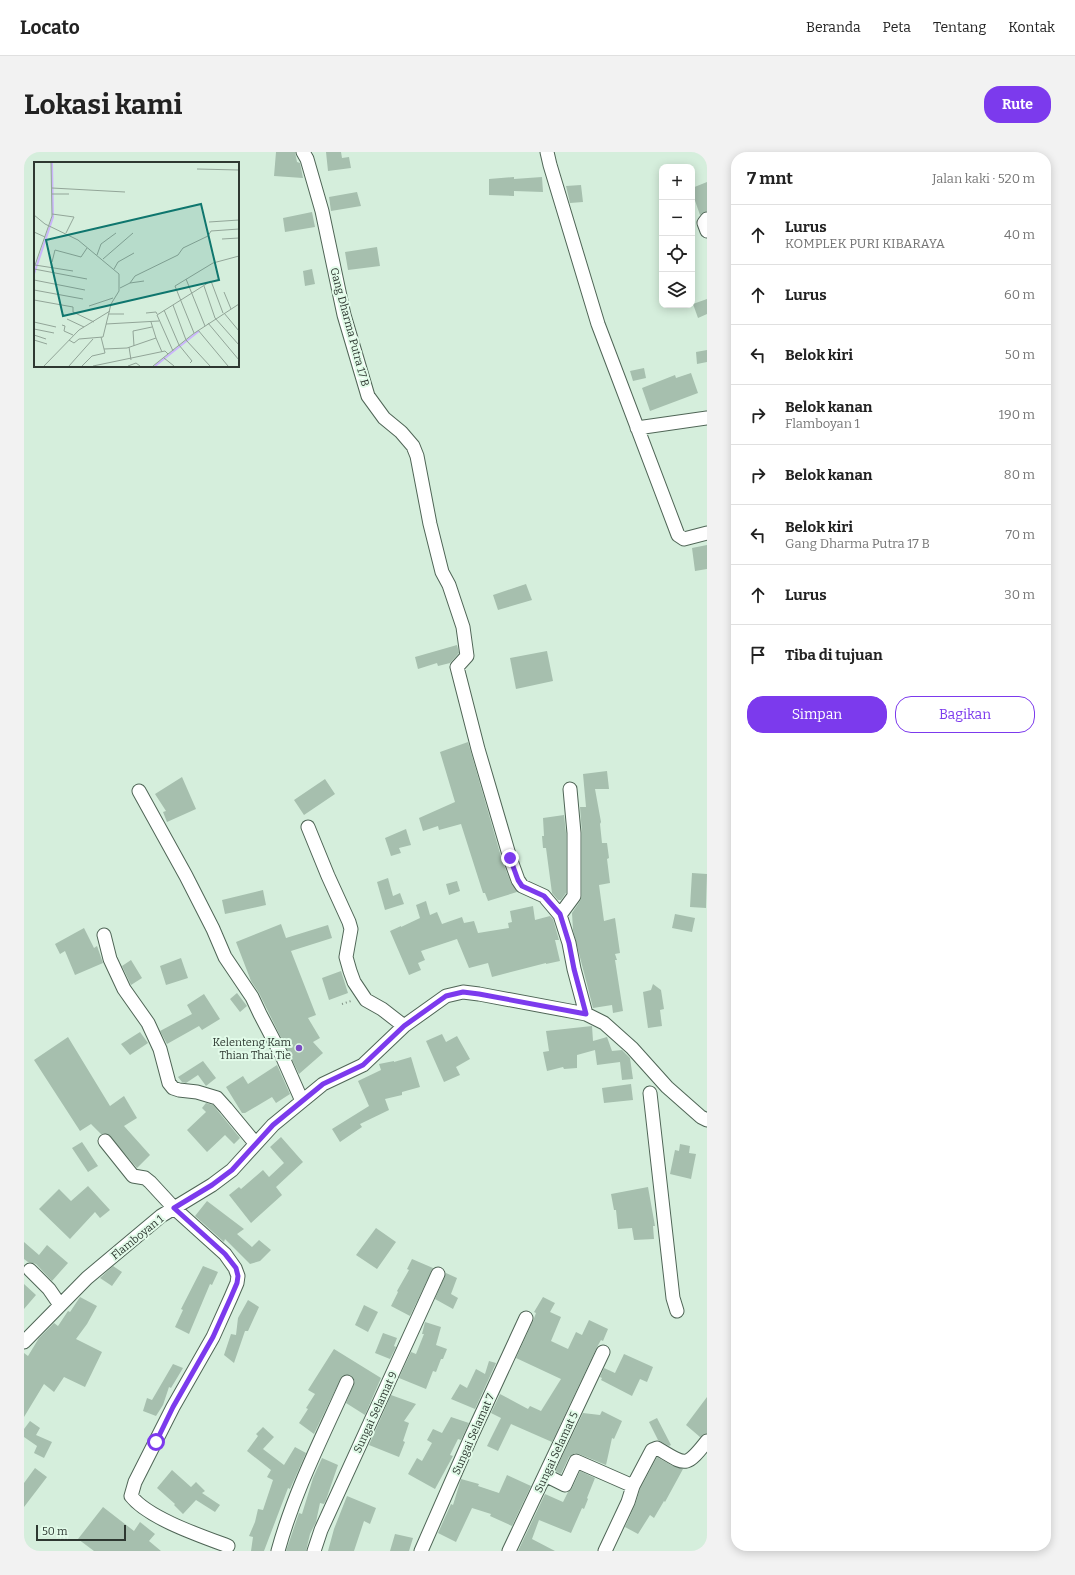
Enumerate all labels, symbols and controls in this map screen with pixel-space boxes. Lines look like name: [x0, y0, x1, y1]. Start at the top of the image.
text: Locato: [20, 16, 80, 39]
text: Beranda: [806, 19, 861, 36]
text: Peta: [883, 19, 911, 36]
text: Tentang: [933, 19, 986, 36]
text: Kontak: [1008, 19, 1055, 36]
button: Rute: [984, 86, 1051, 123]
text: Lokasi kami: [24, 88, 182, 121]
inset map: [34, 162, 239, 367]
map controls: [659, 164, 695, 308]
button: +: [659, 164, 695, 200]
text: 7 mnt: [747, 168, 793, 189]
text: Jalan kaki · 520 m: [932, 171, 1035, 186]
button: −: [659, 200, 695, 236]
text: Lurus: [785, 218, 827, 236]
icon: ahead: [747, 224, 769, 246]
text: 40 m: [1004, 227, 1035, 242]
button: locate: [659, 236, 695, 272]
text: KOMPLEK PURI KIBARAYA: [785, 236, 945, 251]
street label: Gang Dharma Putra 17 B: [327, 266, 372, 388]
button: layers: [659, 272, 695, 308]
icon: ahead: [747, 284, 769, 306]
text: Lurus: [785, 286, 827, 304]
text: 60 m: [1004, 287, 1035, 302]
icon: left: [747, 344, 769, 366]
text: Belok kiri: [785, 346, 853, 364]
text: 50 m: [1005, 347, 1035, 362]
text: Belok kanan: [785, 398, 873, 416]
icon: right: [747, 404, 769, 426]
text: 190 m: [999, 407, 1035, 422]
text: Flamboyan 1: [785, 416, 860, 431]
icon: right: [747, 464, 769, 486]
text: Belok kanan: [785, 466, 873, 484]
text: 80 m: [1004, 467, 1035, 482]
text: Belok kiri: [785, 518, 853, 536]
icon: left: [747, 524, 769, 546]
text: 70 m: [1005, 527, 1035, 542]
text: Gang Dharma Putra 17 B: [785, 536, 930, 551]
icon: ahead: [747, 584, 769, 606]
text: Lurus: [785, 586, 827, 604]
text: 30 m: [1004, 587, 1035, 602]
icon: arrive: [747, 644, 769, 666]
text: Tiba di tujuan: [785, 646, 883, 664]
button: Simpan: [747, 696, 887, 733]
button: Bagikan: [895, 696, 1035, 733]
route end: [501, 849, 519, 867]
place label: Kelenteng Kam Thian Thai Tie: [213, 1036, 292, 1062]
marker: Kelenteng Kam Thian Thai Tie: [294, 1043, 304, 1053]
street label: Flamboyan 1: [109, 1212, 166, 1262]
street label: Sungai Selamat 9: [351, 1369, 400, 1455]
street label: Sungai Selamat 7: [450, 1391, 497, 1477]
street label: Sungai Selamat 5: [532, 1410, 581, 1495]
route start: [147, 1433, 165, 1451]
scale bar: [36, 1523, 126, 1542]
text: 50 m: [42, 1525, 68, 1538]

